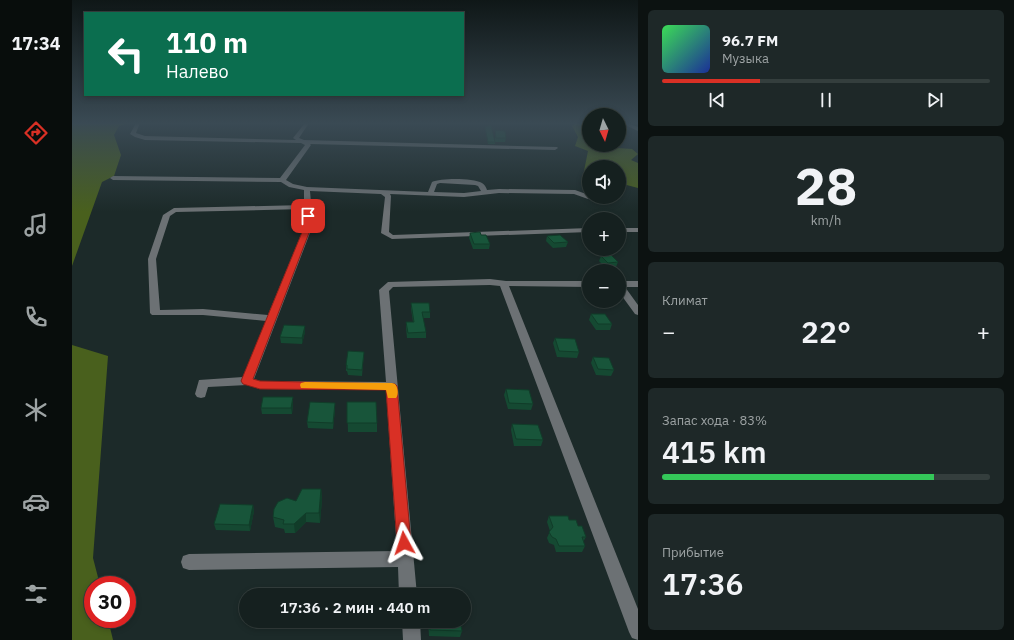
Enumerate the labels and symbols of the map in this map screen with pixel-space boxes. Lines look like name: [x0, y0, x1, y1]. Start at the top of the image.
north arrow: [582, 108, 626, 152]
pin: [291, 199, 325, 233]
position arrow: [383, 522, 425, 564]
speed limit sign: 30: [84, 576, 136, 628]

